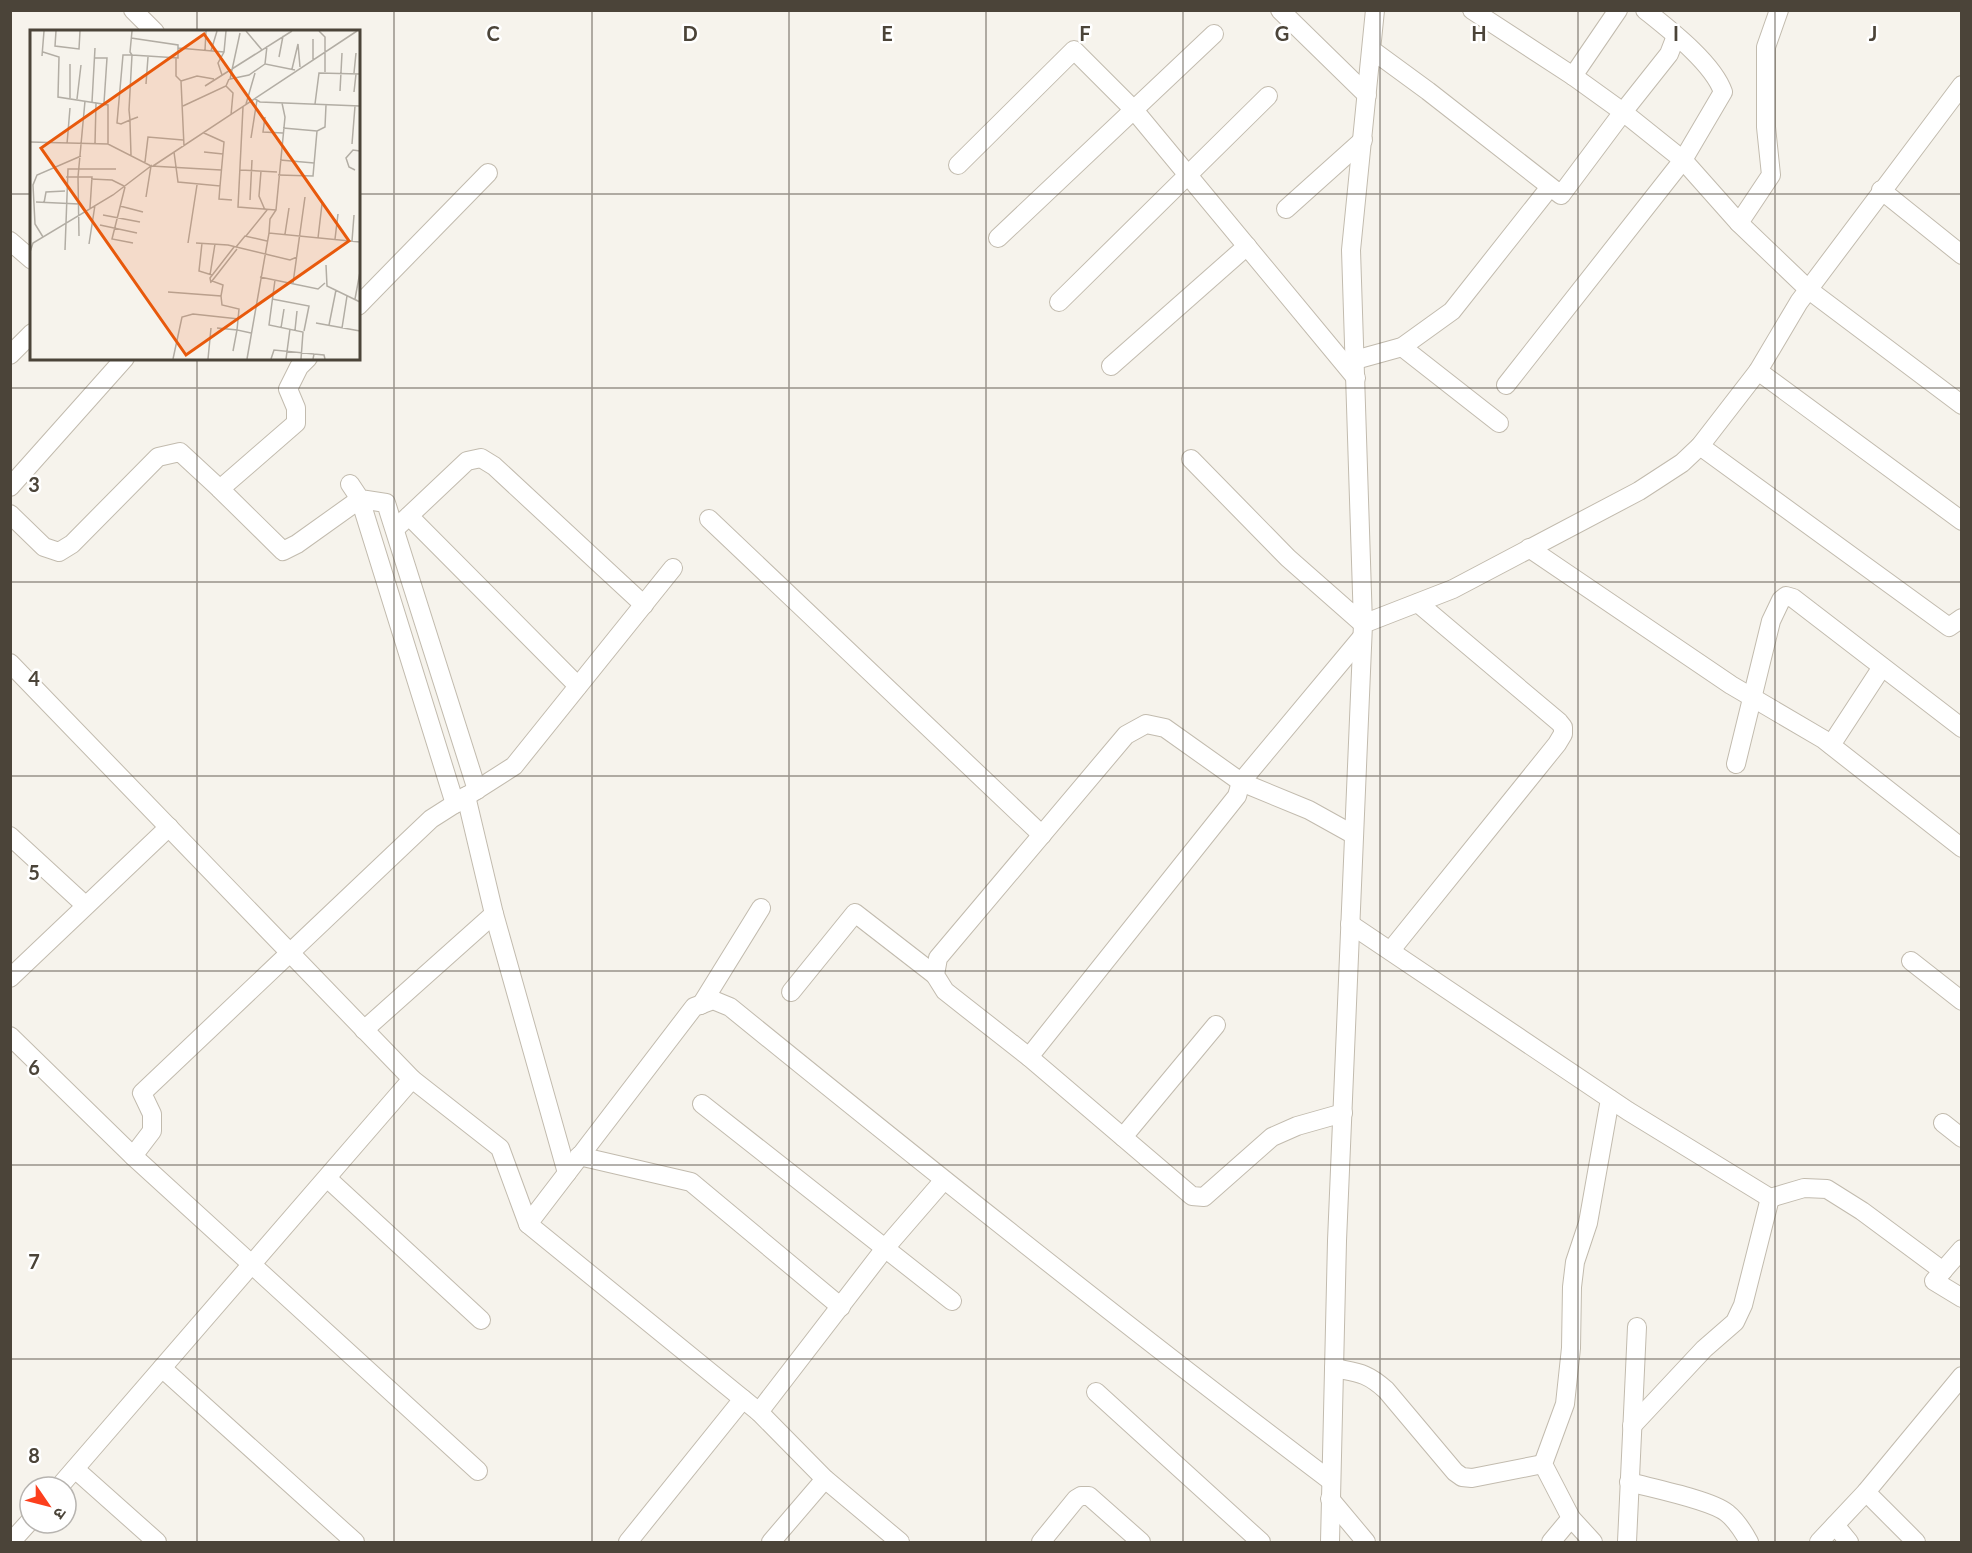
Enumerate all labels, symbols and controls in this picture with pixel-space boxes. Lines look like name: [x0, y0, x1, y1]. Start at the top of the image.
text: C: [486, 21, 500, 45]
text: D: [682, 21, 698, 45]
text: E: [881, 21, 893, 45]
text: F: [1079, 21, 1091, 45]
text: G: [1275, 21, 1289, 45]
text: H: [1471, 21, 1487, 45]
text: I: [1673, 21, 1679, 45]
text: J: [1869, 21, 1877, 45]
inset map: [30, 30, 360, 360]
text: 3: [28, 472, 40, 496]
text: 4: [28, 666, 40, 690]
text: 5: [28, 860, 40, 884]
text: 6: [28, 1055, 40, 1079]
text: 7: [28, 1249, 40, 1273]
text: 8: [28, 1443, 40, 1467]
north arrow: [18, 1475, 78, 1535]
text: उ: [50, 1505, 71, 1524]

